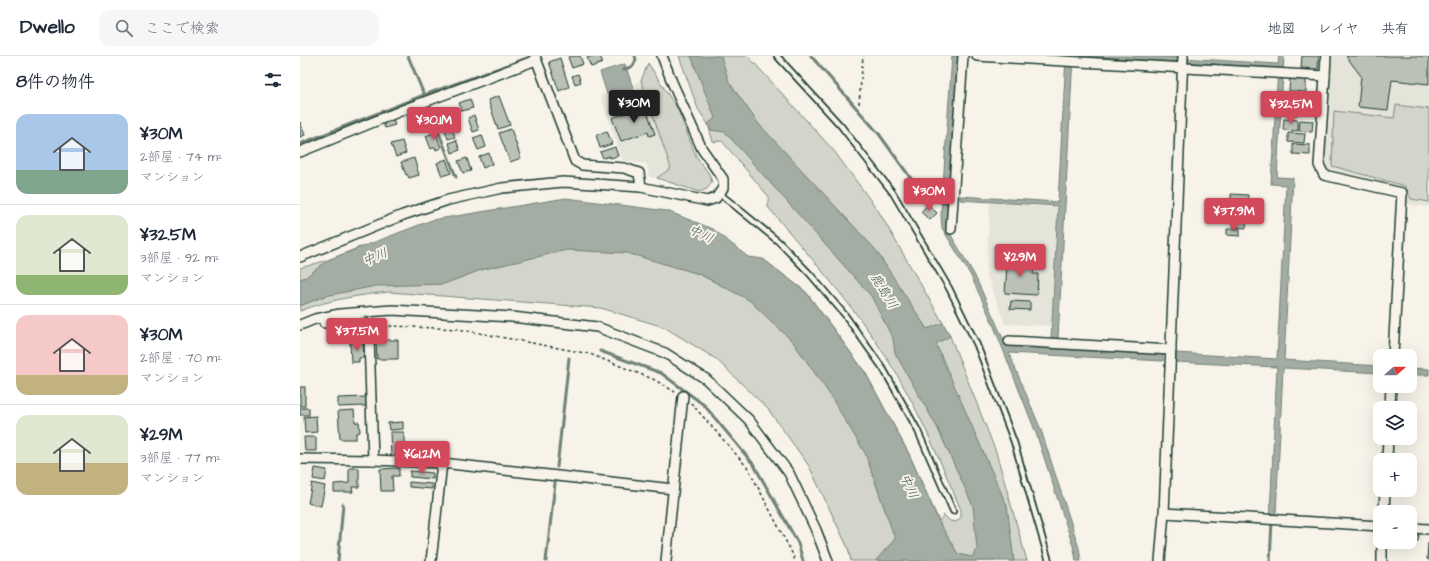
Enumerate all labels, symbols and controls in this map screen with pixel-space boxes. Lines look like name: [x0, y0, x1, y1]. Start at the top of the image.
search box: [99, 10, 379, 46]
text: Dwello: [20, 14, 75, 41]
icon: search: [113, 17, 135, 39]
text: ここで検索: [145, 18, 220, 39]
text: 地図: [1268, 19, 1296, 39]
text: レイヤ: [1318, 19, 1359, 39]
text: 共有: [1381, 19, 1409, 39]
icon: filters: [262, 69, 284, 91]
text: 8件の物件: [16, 70, 95, 94]
pin: ¥30M: [610, 90, 658, 124]
pin: ¥32.5M: [1258, 91, 1324, 125]
text: ¥30M: [618, 94, 650, 112]
text: ¥32.5M: [1270, 95, 1312, 113]
pin: ¥30.1M: [401, 107, 467, 141]
text: ¥30.1M: [416, 111, 452, 129]
text: ¥30M: [140, 122, 183, 146]
icon: home: [48, 130, 96, 178]
text: 2部屋 · 74 m²: [140, 148, 223, 166]
text: マンション: [140, 168, 204, 186]
pin: ¥30M: [905, 178, 953, 212]
text: ¥30M: [913, 182, 945, 200]
pin: ¥37.9M: [1201, 198, 1267, 232]
text: ¥37.9M: [1213, 202, 1255, 220]
water label: 中川: [685, 220, 717, 248]
text: ¥32.5M: [140, 223, 196, 247]
icon: home: [48, 231, 96, 279]
water label: 中川: [360, 244, 390, 270]
pin: ¥29M: [996, 244, 1044, 278]
text: ¥29M: [1004, 248, 1036, 266]
text: 3部屋 · 92 m²: [140, 249, 220, 267]
text: マンション: [140, 269, 204, 287]
water label: 鹿島川: [866, 270, 902, 312]
pin: ¥37.5M: [324, 318, 390, 352]
text: ¥37.5M: [335, 322, 379, 340]
text: ¥30M: [140, 323, 183, 347]
icon: home: [48, 331, 96, 379]
text: 2部屋 · 70 m²: [140, 349, 222, 367]
north arrow: [1373, 349, 1417, 393]
map controls: [1373, 349, 1417, 549]
text: マンション: [140, 369, 204, 387]
button: layers: [1373, 401, 1417, 445]
text: ¥29M: [140, 423, 183, 447]
icon: home: [48, 431, 96, 479]
pin: ¥61.2M: [389, 441, 455, 475]
text: ¥61.2M: [404, 445, 440, 463]
text: 3部屋 · 77 m²: [140, 449, 221, 467]
button: +: [1373, 453, 1417, 497]
text: マンション: [140, 469, 204, 487]
water label: 中川: [895, 470, 923, 502]
button: −: [1373, 505, 1417, 549]

